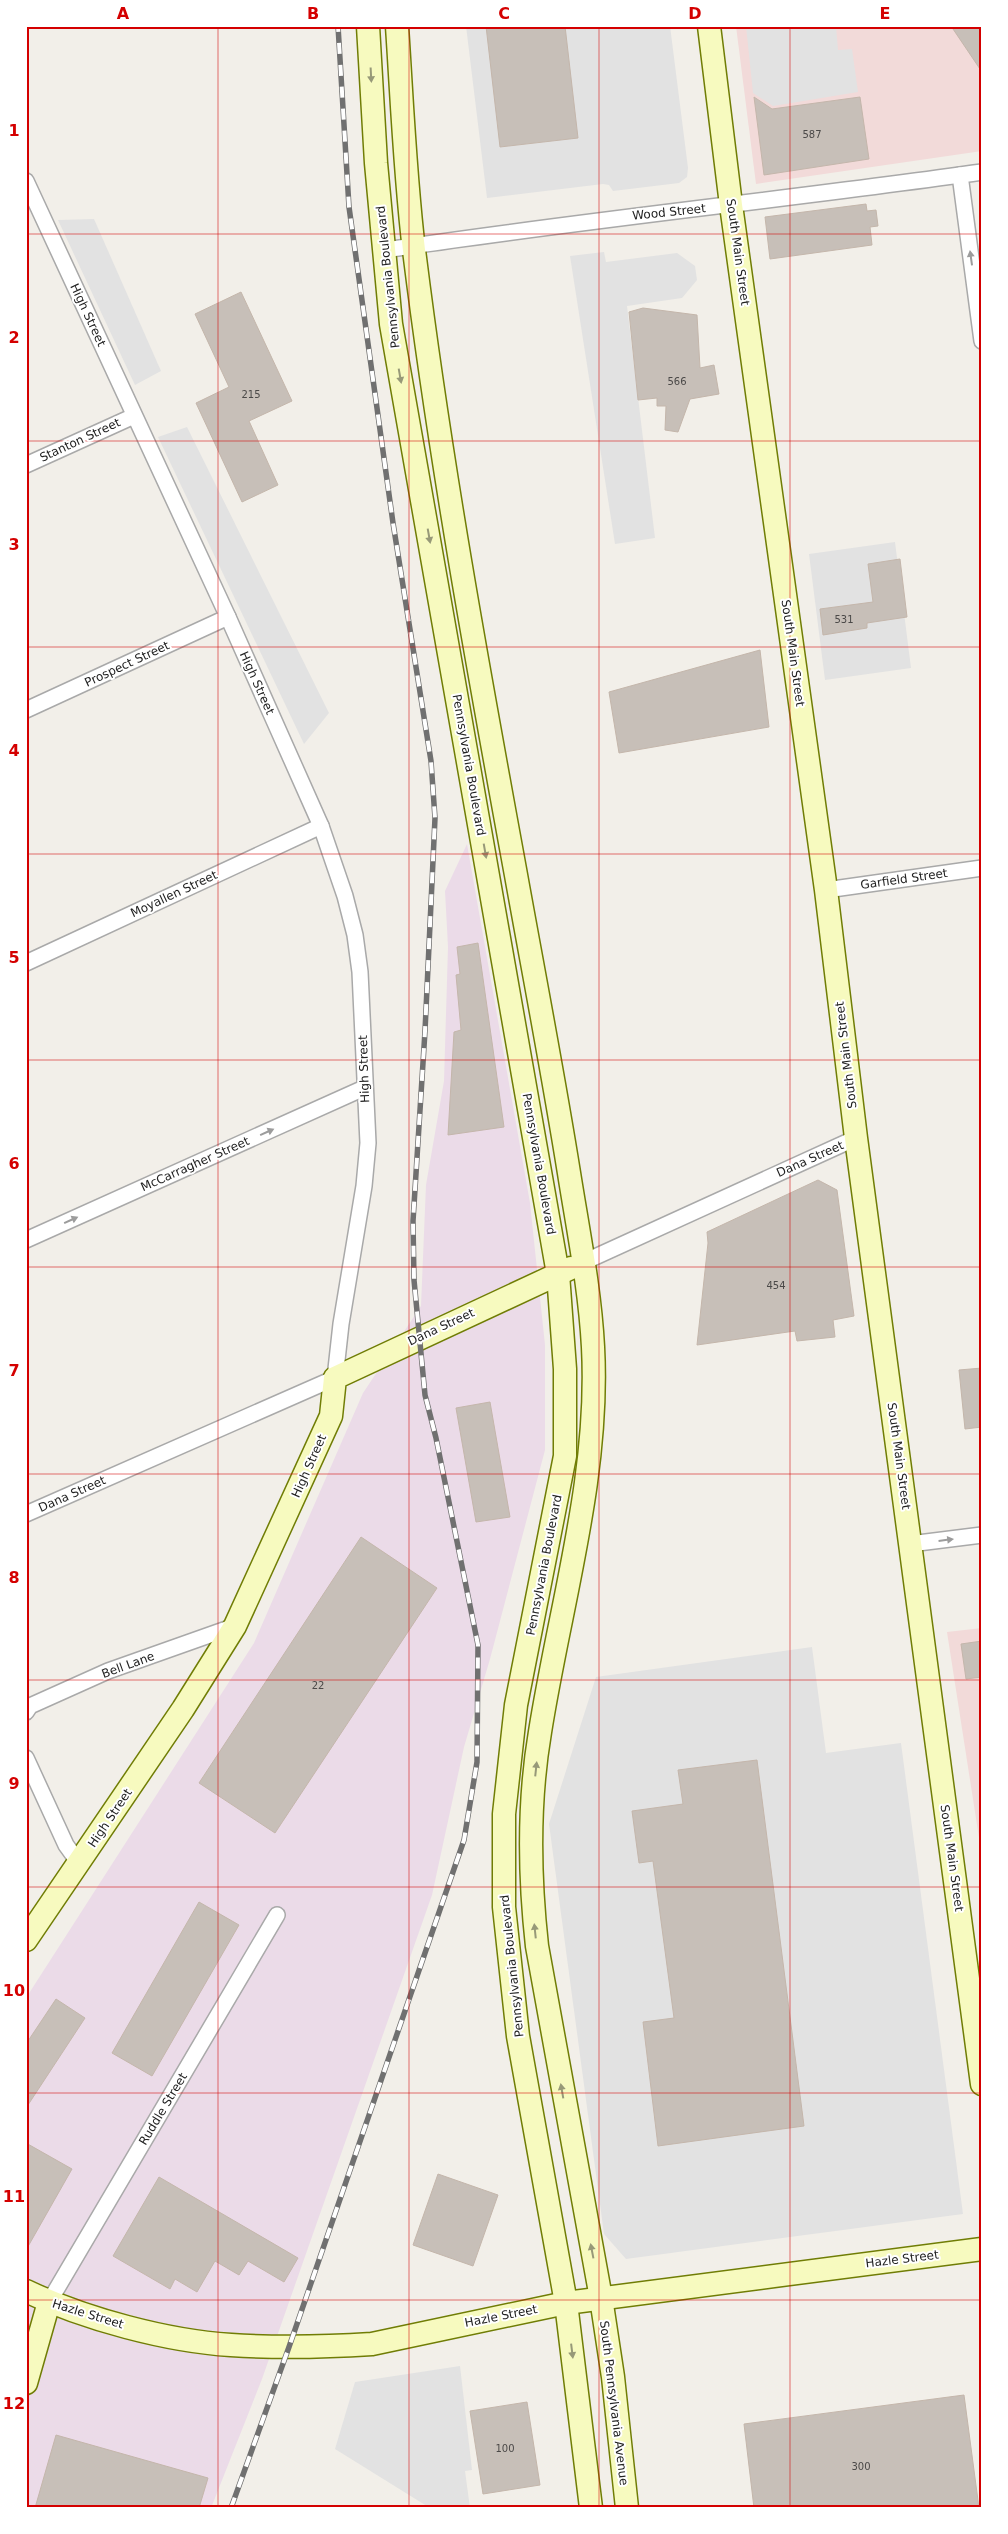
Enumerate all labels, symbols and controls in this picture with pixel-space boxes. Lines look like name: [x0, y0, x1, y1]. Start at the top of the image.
text: A: [117, 4, 130, 23]
text: B: [307, 4, 319, 23]
text: C: [498, 4, 510, 23]
text: D: [688, 4, 702, 23]
text: E: [880, 4, 890, 23]
one-way arrow: [368, 67, 376, 83]
text: 1: [8, 121, 20, 140]
house number: 587: [802, 129, 822, 140]
street label: South Main Street: [724, 198, 752, 307]
street label: Wood Street: [632, 201, 707, 223]
street label: Pennsylvania Boulevard: [374, 205, 402, 349]
one-way arrow: [967, 249, 975, 265]
street label: High Street: [67, 281, 109, 349]
text: 2: [8, 328, 20, 347]
one-way arrow: [397, 368, 405, 384]
house number: 566: [667, 376, 687, 387]
house number: 215: [241, 389, 261, 400]
street label: Stanton Street: [38, 415, 123, 465]
one-way arrow: [425, 528, 433, 544]
text: 3: [8, 535, 20, 554]
street label: South Main Street: [779, 599, 807, 708]
house number: 531: [834, 614, 854, 625]
street label: Prospect Street: [82, 638, 172, 690]
street label: High Street: [237, 649, 277, 717]
street label: Pennsylvania Boulevard: [450, 693, 488, 837]
text: 4: [8, 741, 20, 760]
one-way arrow: [481, 843, 489, 859]
street label: Garfield Street: [860, 866, 949, 892]
street label: Moyallen Street: [128, 868, 220, 920]
text: 5: [8, 948, 20, 967]
street label: South Main Street: [832, 1000, 860, 1109]
street label: High Street: [356, 1035, 372, 1103]
street label: Pennsylvania Boulevard: [520, 1092, 558, 1236]
one-way arrow: [260, 1127, 274, 1135]
street label: McCarragher Street: [138, 1134, 252, 1194]
street label: Dana Street: [774, 1138, 846, 1180]
text: 6: [8, 1154, 20, 1173]
one-way arrow: [64, 1215, 78, 1223]
house number: 454: [766, 1280, 786, 1291]
street label: Dana Street: [405, 1305, 477, 1349]
text: 7: [8, 1361, 20, 1380]
street label: South Main Street: [885, 1402, 913, 1511]
street label: High Street: [289, 1432, 329, 1500]
street label: Dana Street: [36, 1473, 108, 1515]
street label: Pennsylvania Boulevard: [523, 1493, 565, 1637]
one-way arrow: [938, 1535, 954, 1543]
text: 8: [8, 1568, 20, 1587]
street label: Bell Lane: [100, 1649, 156, 1681]
house number: 22: [312, 1680, 324, 1691]
one-way arrow: [532, 1760, 540, 1776]
text: 9: [8, 1774, 20, 1793]
street label: High Street: [85, 1786, 135, 1850]
street label: South Main Street: [938, 1804, 966, 1913]
street label: Pennsylvania Boulevard: [498, 1894, 526, 2038]
one-way arrow: [531, 1922, 539, 1938]
text: 10: [3, 1981, 25, 2000]
street label: Ruddle Street: [136, 2070, 190, 2148]
one-way arrow: [558, 2083, 566, 2098]
text: 11: [3, 2187, 25, 2206]
one-way arrow: [588, 2243, 596, 2258]
street label: Hazle Street: [865, 2248, 940, 2270]
street label: Hazle Street: [51, 2297, 126, 2332]
street label: Hazle Street: [464, 2302, 539, 2330]
street label: South Pennsylvania Avenue: [597, 2320, 631, 2486]
one-way arrow: [568, 2344, 576, 2360]
text: 12: [3, 2394, 25, 2413]
house number: 100: [495, 2443, 515, 2454]
house number: 300: [851, 2461, 871, 2472]

